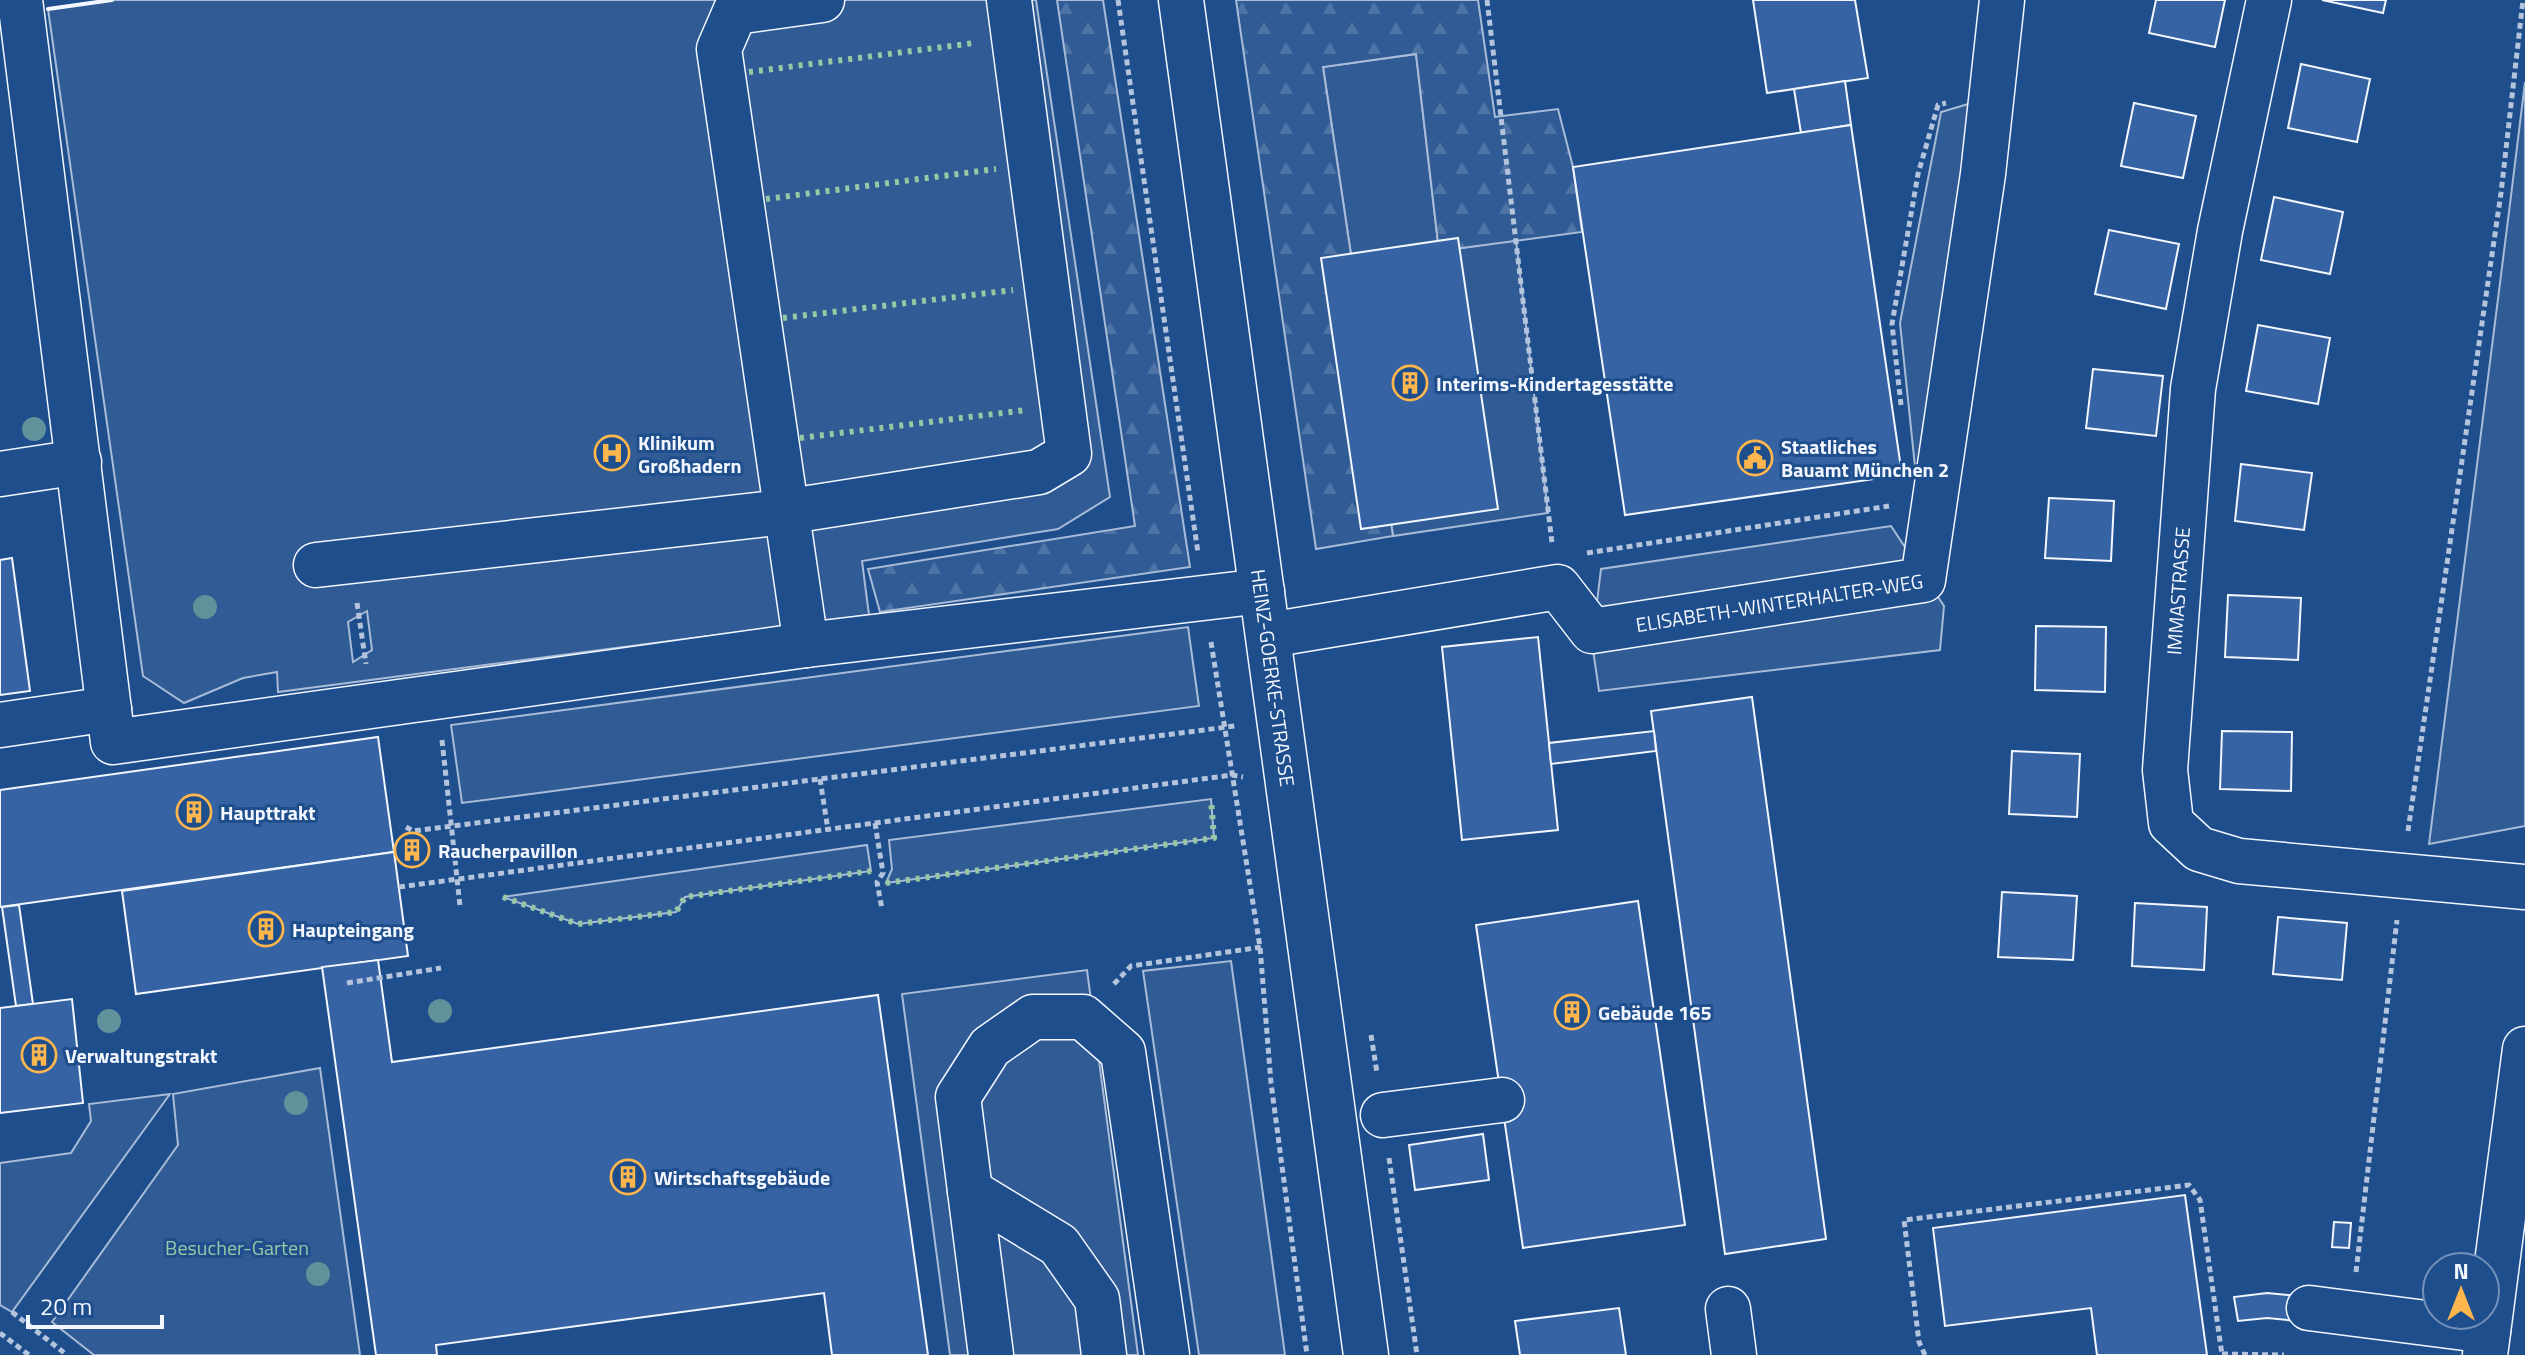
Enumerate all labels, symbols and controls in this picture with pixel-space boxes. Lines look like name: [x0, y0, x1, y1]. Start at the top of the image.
building icon: Interims-Kindertagesstätte: [1391, 364, 1429, 402]
place label: Interims-Kindertagesstätte: [1436, 368, 1673, 399]
place label: Klinikum Großhadern: [638, 427, 741, 481]
place label: Staatliches Bauamt München 2: [1781, 431, 1949, 485]
hospital icon: Klinikum Großhadern: [593, 434, 631, 472]
public building icon: Staatliches Bauamt München 2: [1736, 439, 1774, 477]
street label: IMMASTRASSE: [2158, 526, 2198, 656]
street label: ELISABETH-WINTERHALTER-WEG: [1633, 565, 1925, 640]
street label: HEINZ-GOERKE-STRASSE: [1243, 567, 1304, 788]
building icon: Haupttrakt: [175, 793, 213, 831]
place label: Haupttrakt: [220, 797, 316, 828]
building icon: Raucherpavillon: [393, 831, 431, 869]
place label: Raucherpavillon: [438, 835, 578, 866]
building icon: Haupteingang: [247, 910, 285, 948]
place label: Haupteingang: [292, 914, 414, 945]
building icon: Gebäude 165: [1553, 993, 1591, 1031]
place label: Gebäude 165: [1598, 997, 1712, 1028]
building icon: Verwaltungstrakt: [20, 1036, 58, 1074]
place label: Verwaltungstrakt: [65, 1040, 217, 1071]
building icon: Wirtschaftsgebäude: [609, 1158, 647, 1196]
place label: Wirtschaftsgebäude: [654, 1162, 830, 1193]
park label: Besucher-Garten: [165, 1232, 309, 1263]
north arrow: [2421, 1251, 2501, 1331]
text: N: [2453, 1254, 2469, 1288]
scale bar: [28, 1279, 162, 1329]
text: 20 m: [40, 1288, 92, 1324]

